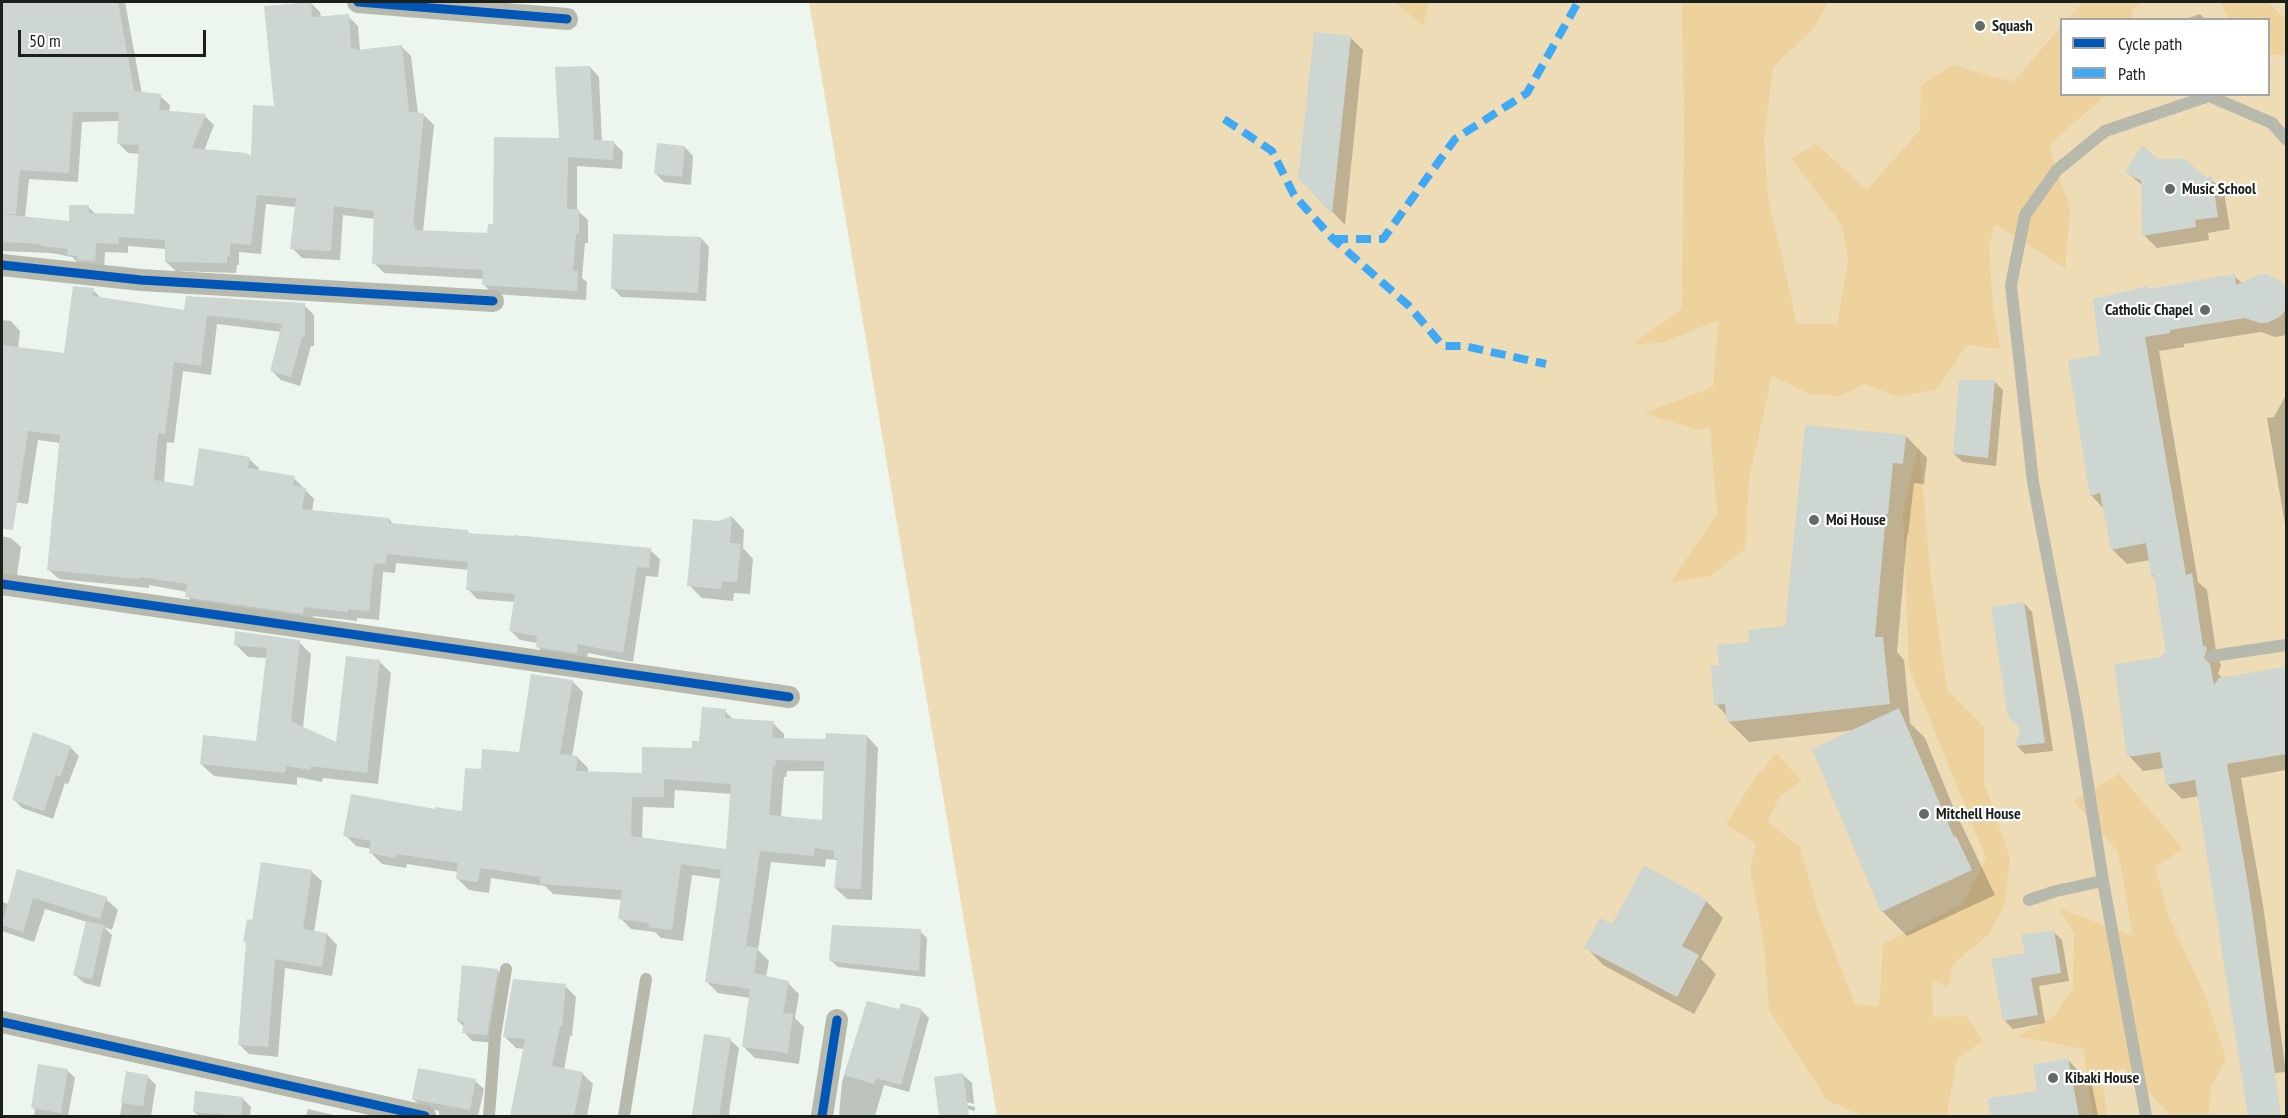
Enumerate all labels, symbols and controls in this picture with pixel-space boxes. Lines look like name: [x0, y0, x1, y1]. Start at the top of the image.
place label: Squash: [1992, 16, 2033, 36]
scale bar: [21, 18, 208, 56]
legend: [2060, 18, 2270, 96]
marker: Squash: [1973, 19, 1987, 33]
text: 50 m: [29, 29, 61, 52]
text: Cycle path: [2118, 32, 2182, 55]
text: Path: [2118, 62, 2146, 85]
place label: Music School: [2182, 179, 2256, 199]
marker: Music School: [2163, 182, 2177, 196]
place label: Catholic Chapel: [2105, 300, 2193, 320]
marker: Catholic Chapel: [2198, 303, 2212, 317]
place label: Moi House: [1826, 510, 1886, 530]
marker: Moi House: [1807, 513, 1821, 527]
place label: Mitchell House: [1936, 804, 2021, 824]
marker: Mitchell House: [1917, 807, 1931, 821]
place label: Kibaki House: [2065, 1068, 2139, 1088]
marker: Kibaki House: [2046, 1071, 2060, 1085]

